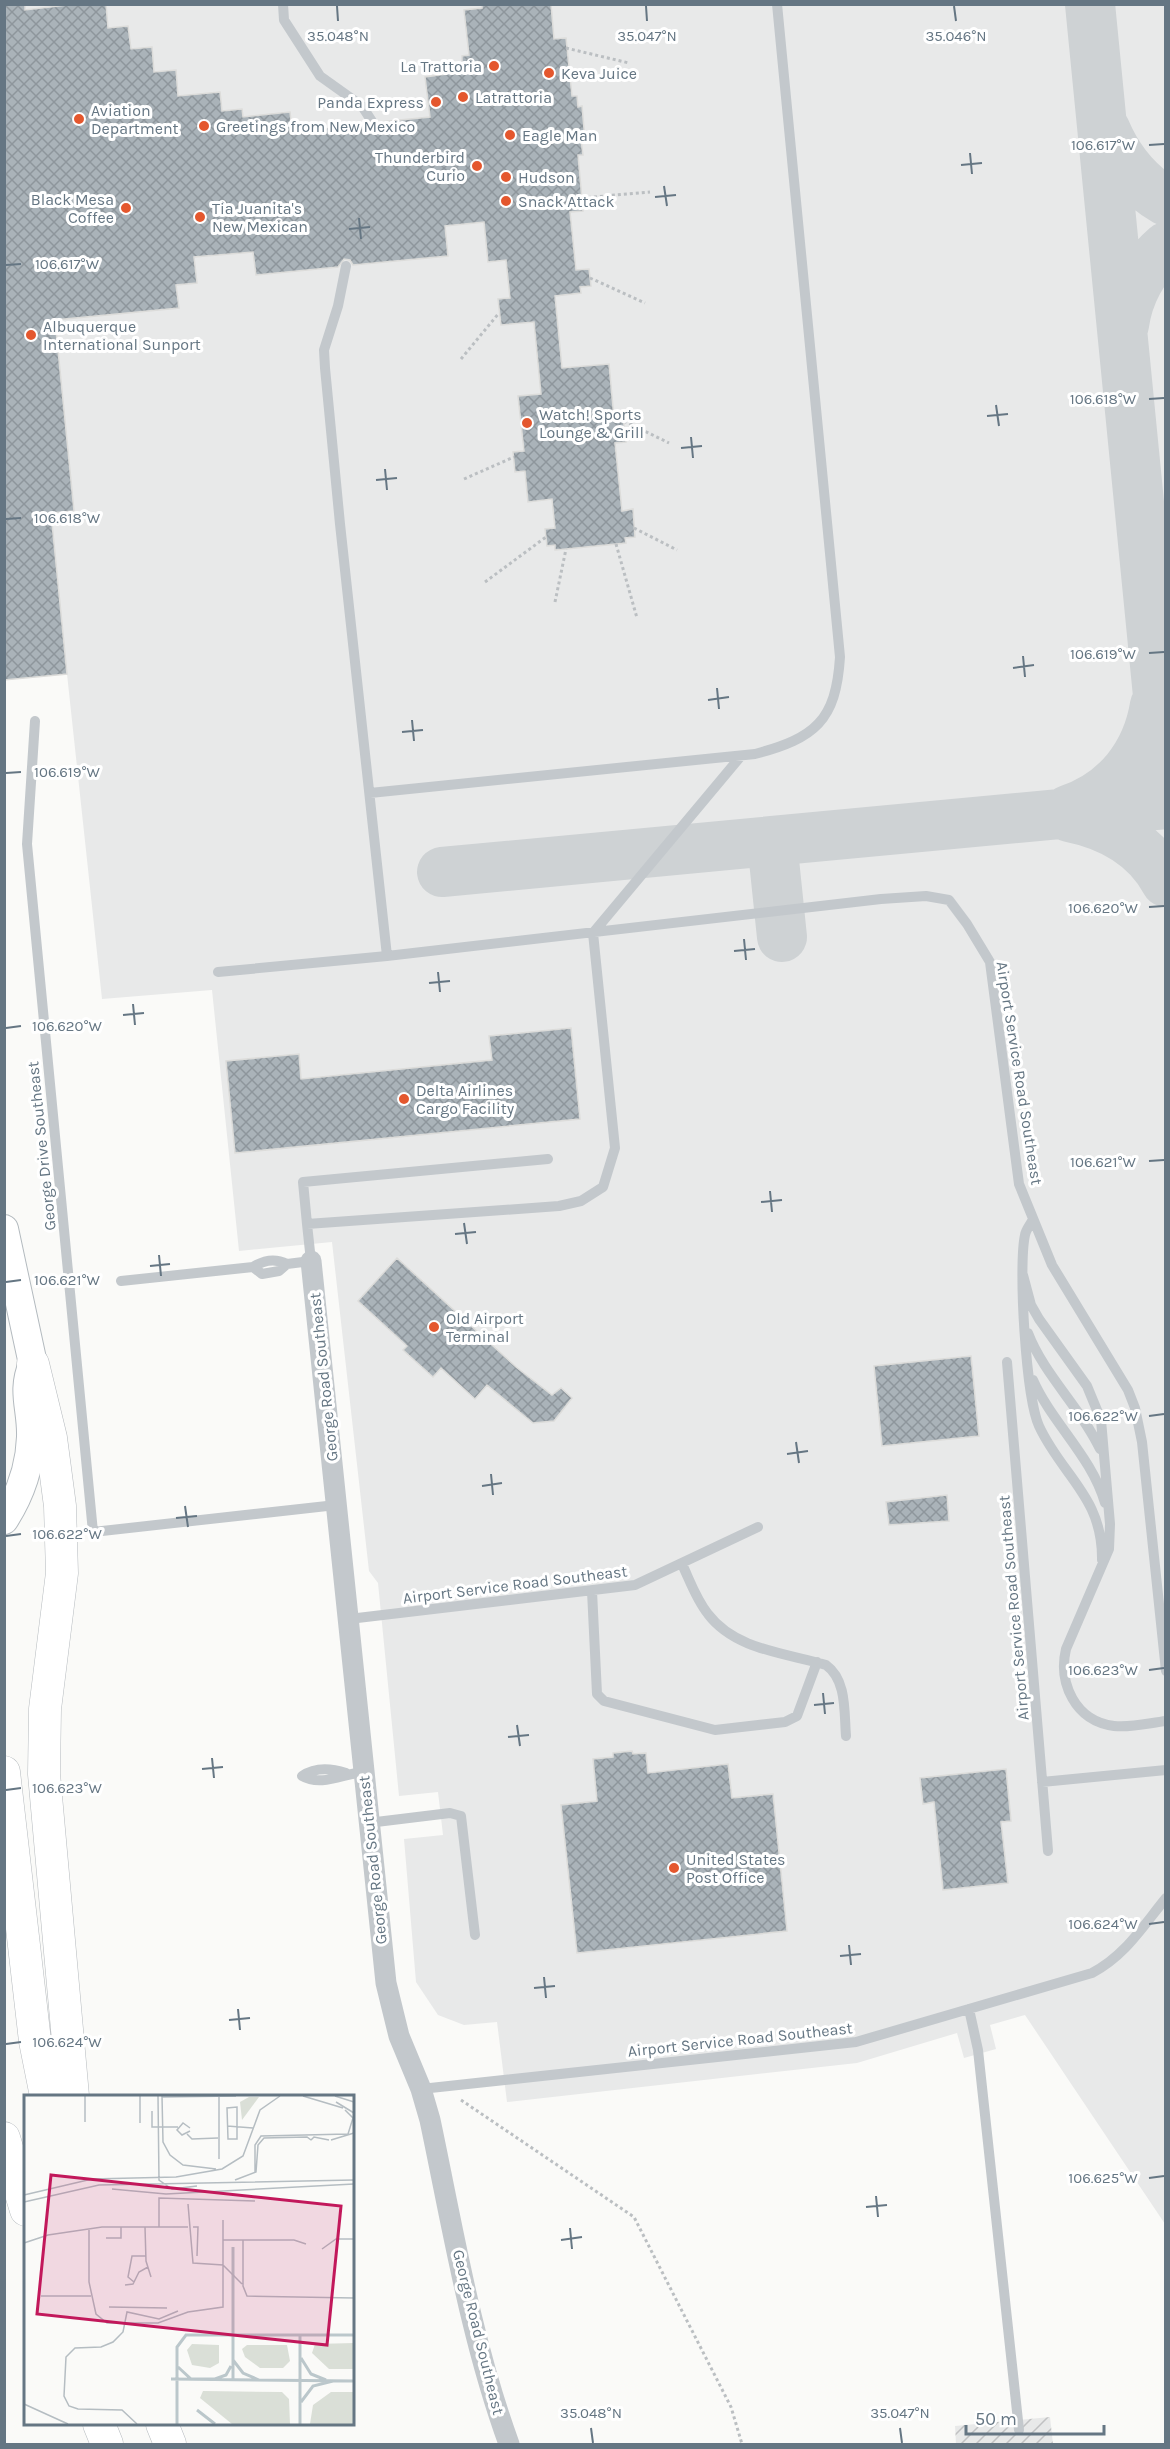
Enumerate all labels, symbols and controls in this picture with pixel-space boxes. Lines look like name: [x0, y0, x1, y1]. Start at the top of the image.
text: 35.048°N: [307, 27, 369, 45]
text: 35.047°N: [617, 27, 677, 45]
text: 35.046°N: [925, 27, 987, 45]
place label: La Trattoria: [400, 57, 482, 76]
marker: La Trattoria: [487, 59, 501, 73]
place label: Keva Juice: [561, 64, 637, 83]
marker: Keva Juice: [542, 66, 556, 80]
place label: Latrattoria: [475, 88, 552, 107]
marker: Latrattoria: [456, 90, 470, 104]
place label: Panda Express: [317, 93, 424, 112]
marker: Panda Express: [429, 95, 443, 109]
place label: Aviation Department: [91, 101, 179, 138]
marker: Aviation Department: [72, 112, 86, 126]
place label: Greetings from New Mexico: [216, 117, 415, 136]
marker: Greetings from New Mexico: [197, 119, 211, 133]
place label: Eagle Man: [522, 126, 597, 145]
marker: Eagle Man: [503, 128, 517, 142]
text: 106.617°W: [1071, 136, 1136, 154]
place label: Thunderbird Curio: [375, 148, 465, 185]
marker: Thunderbird Curio: [470, 159, 484, 173]
place label: Hudson: [518, 168, 575, 187]
marker: Hudson: [499, 170, 513, 184]
place label: Black Mesa Coffee: [31, 190, 114, 227]
place label: Snack Attack: [518, 192, 615, 211]
marker: Snack Attack: [499, 194, 513, 208]
place label: Tia Juanita's New Mexican: [212, 199, 308, 236]
marker: Black Mesa Coffee: [119, 201, 133, 215]
marker: Tia Juanita's New Mexican: [193, 210, 207, 224]
text: 106.617°W: [35, 255, 100, 273]
place label: Albuquerque International Sunport: [43, 317, 201, 354]
marker: Albuquerque International Sunport: [24, 328, 38, 342]
text: 106.618°W: [1070, 390, 1137, 408]
place label: Watch! Sports Lounge & Grill: [539, 405, 644, 442]
marker: Watch! Sports Lounge & Grill: [520, 416, 534, 430]
text: 106.618°W: [34, 509, 101, 527]
text: 106.619°W: [1070, 645, 1137, 663]
text: 106.619°W: [34, 763, 101, 781]
text: 106.620°W: [1068, 899, 1139, 917]
street label: Airport Service Road Southeast: [992, 960, 1047, 1186]
text: 106.620°W: [32, 1017, 103, 1035]
street label: George Drive Southeast: [23, 1060, 60, 1232]
place label: Delta Airlines Cargo Facility: [416, 1081, 515, 1118]
marker: Delta Airlines Cargo Facility: [397, 1092, 411, 1106]
text: 106.621°W: [1070, 1153, 1137, 1171]
text: 106.621°W: [34, 1271, 101, 1289]
street label: George Road Southeast: [305, 1292, 342, 1462]
place label: Old Airport Terminal: [446, 1309, 524, 1346]
marker: Old Airport Terminal: [427, 1320, 441, 1334]
text: 106.622°W: [1068, 1407, 1138, 1425]
street label: Airport Service Road Southeast: [994, 1495, 1033, 1721]
text: 106.622°W: [32, 1525, 102, 1543]
street label: Airport Service Road Southeast: [402, 1561, 628, 1608]
text: 106.623°W: [1068, 1661, 1138, 1679]
street label: George Road Southeast: [354, 1775, 391, 1945]
text: 106.623°W: [32, 1779, 102, 1797]
place label: United States Post Office: [686, 1850, 786, 1887]
marker: United States Post Office: [667, 1861, 681, 1875]
text: 106.624°W: [1068, 1915, 1138, 1933]
street label: Airport Service Road Southeast: [627, 2018, 853, 2061]
text: 106.624°W: [32, 2033, 102, 2051]
inset map: [24, 2095, 354, 2425]
text: 106.625°W: [1068, 2169, 1138, 2187]
street label: George Road Southeast: [449, 2247, 508, 2417]
scale bar: [966, 2398, 1104, 2436]
text: 35.048°N: [560, 2404, 622, 2422]
text: 35.047°N: [870, 2404, 930, 2422]
text: 50 m: [975, 2408, 1017, 2430]

